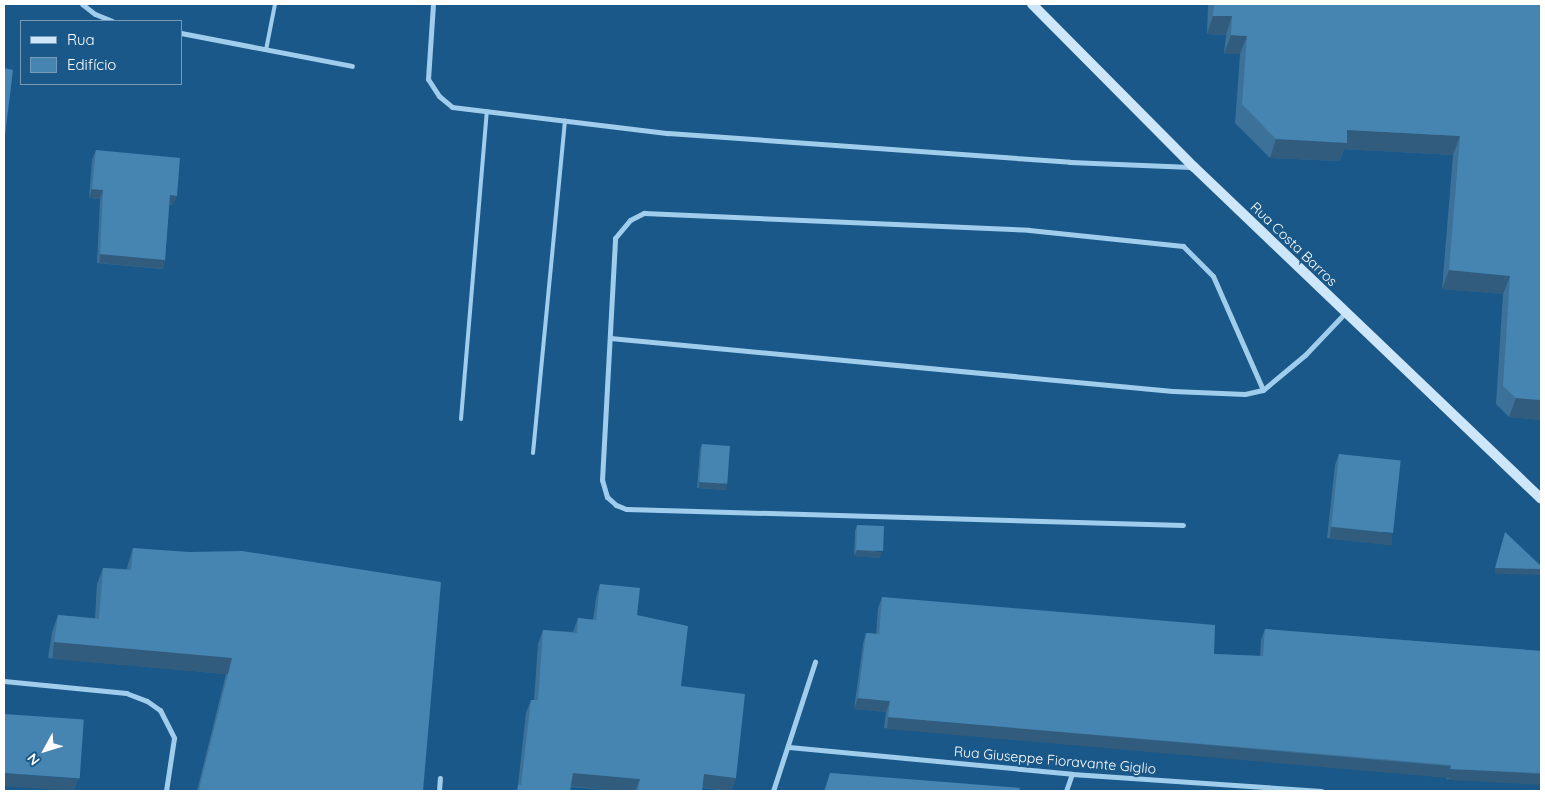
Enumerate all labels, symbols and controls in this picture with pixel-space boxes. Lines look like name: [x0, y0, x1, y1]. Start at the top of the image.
legend: [20, 20, 182, 85]
text: Rua: [67, 30, 95, 49]
text: Edifício: [67, 55, 116, 74]
street label: Rua Costa Barros: [1247, 198, 1341, 290]
north arrow: [20, 725, 70, 775]
street label: Rua Giuseppe Fioravante Giglio: [953, 743, 1157, 777]
text: N: [23, 750, 44, 769]

